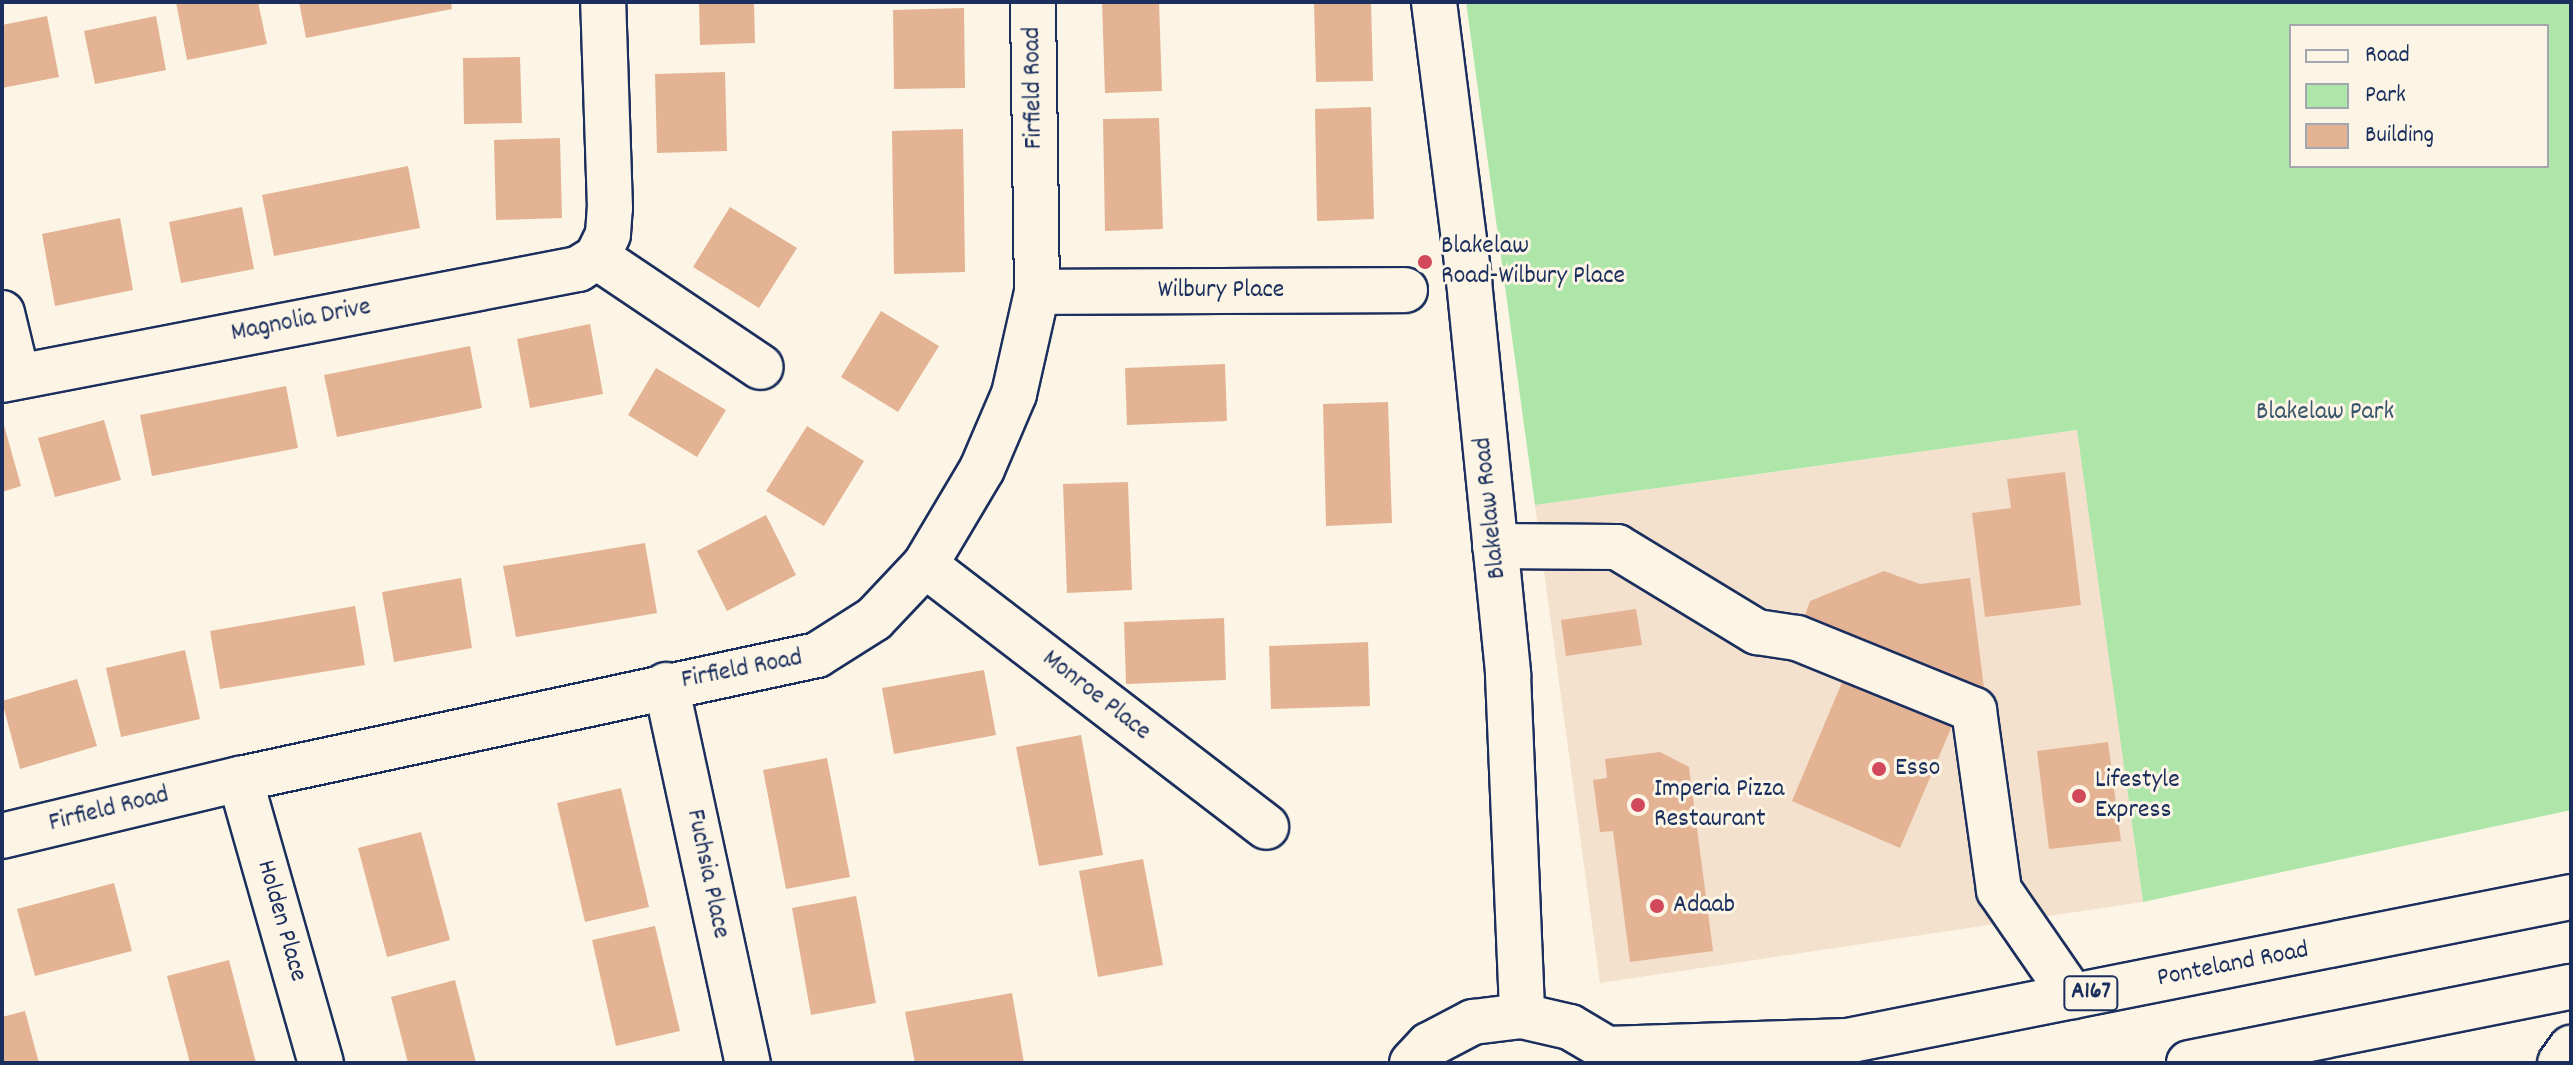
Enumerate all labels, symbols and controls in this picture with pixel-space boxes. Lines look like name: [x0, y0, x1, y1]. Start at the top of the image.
legend: [2289, 24, 2549, 168]
street label: Firfield Road: [1017, 27, 1051, 149]
text: Road: [2365, 39, 2410, 73]
text: Park: [2365, 79, 2406, 113]
text: Building: [2365, 119, 2434, 153]
place label: Blakelaw Road-Wilbury Place: [1441, 231, 1625, 292]
marker: Blakelaw Road-Wilbury Place: [1416, 253, 1434, 271]
street label: Wilbury Place: [1158, 275, 1284, 307]
street label: Magnolia Drive: [229, 292, 373, 350]
park label: Blakelaw Park: [2256, 397, 2394, 429]
street label: Blakelaw Road: [1468, 436, 1514, 580]
street label: Firfield Road: [679, 643, 805, 697]
street label: Monroe Place: [1035, 644, 1157, 748]
place label: Esso: [1895, 753, 1940, 785]
marker: Esso: [1870, 760, 1888, 778]
place label: Lifestyle Express: [2095, 765, 2180, 826]
place label: Imperia Pizza Restaurant: [1654, 774, 1784, 836]
street label: Firfield Road: [46, 780, 172, 840]
marker: Lifestyle Express: [2070, 787, 2088, 805]
marker: Imperia Pizza Restaurant: [1629, 796, 1647, 814]
street label: Fuchsia Place: [678, 807, 736, 941]
street label: Holden Place: [249, 857, 313, 985]
place label: Adaab: [1673, 890, 1735, 922]
marker: Adaab: [1648, 897, 1666, 915]
street label: Ponteland Road: [2155, 935, 2311, 995]
road number: A167: [2063, 973, 2119, 1013]

